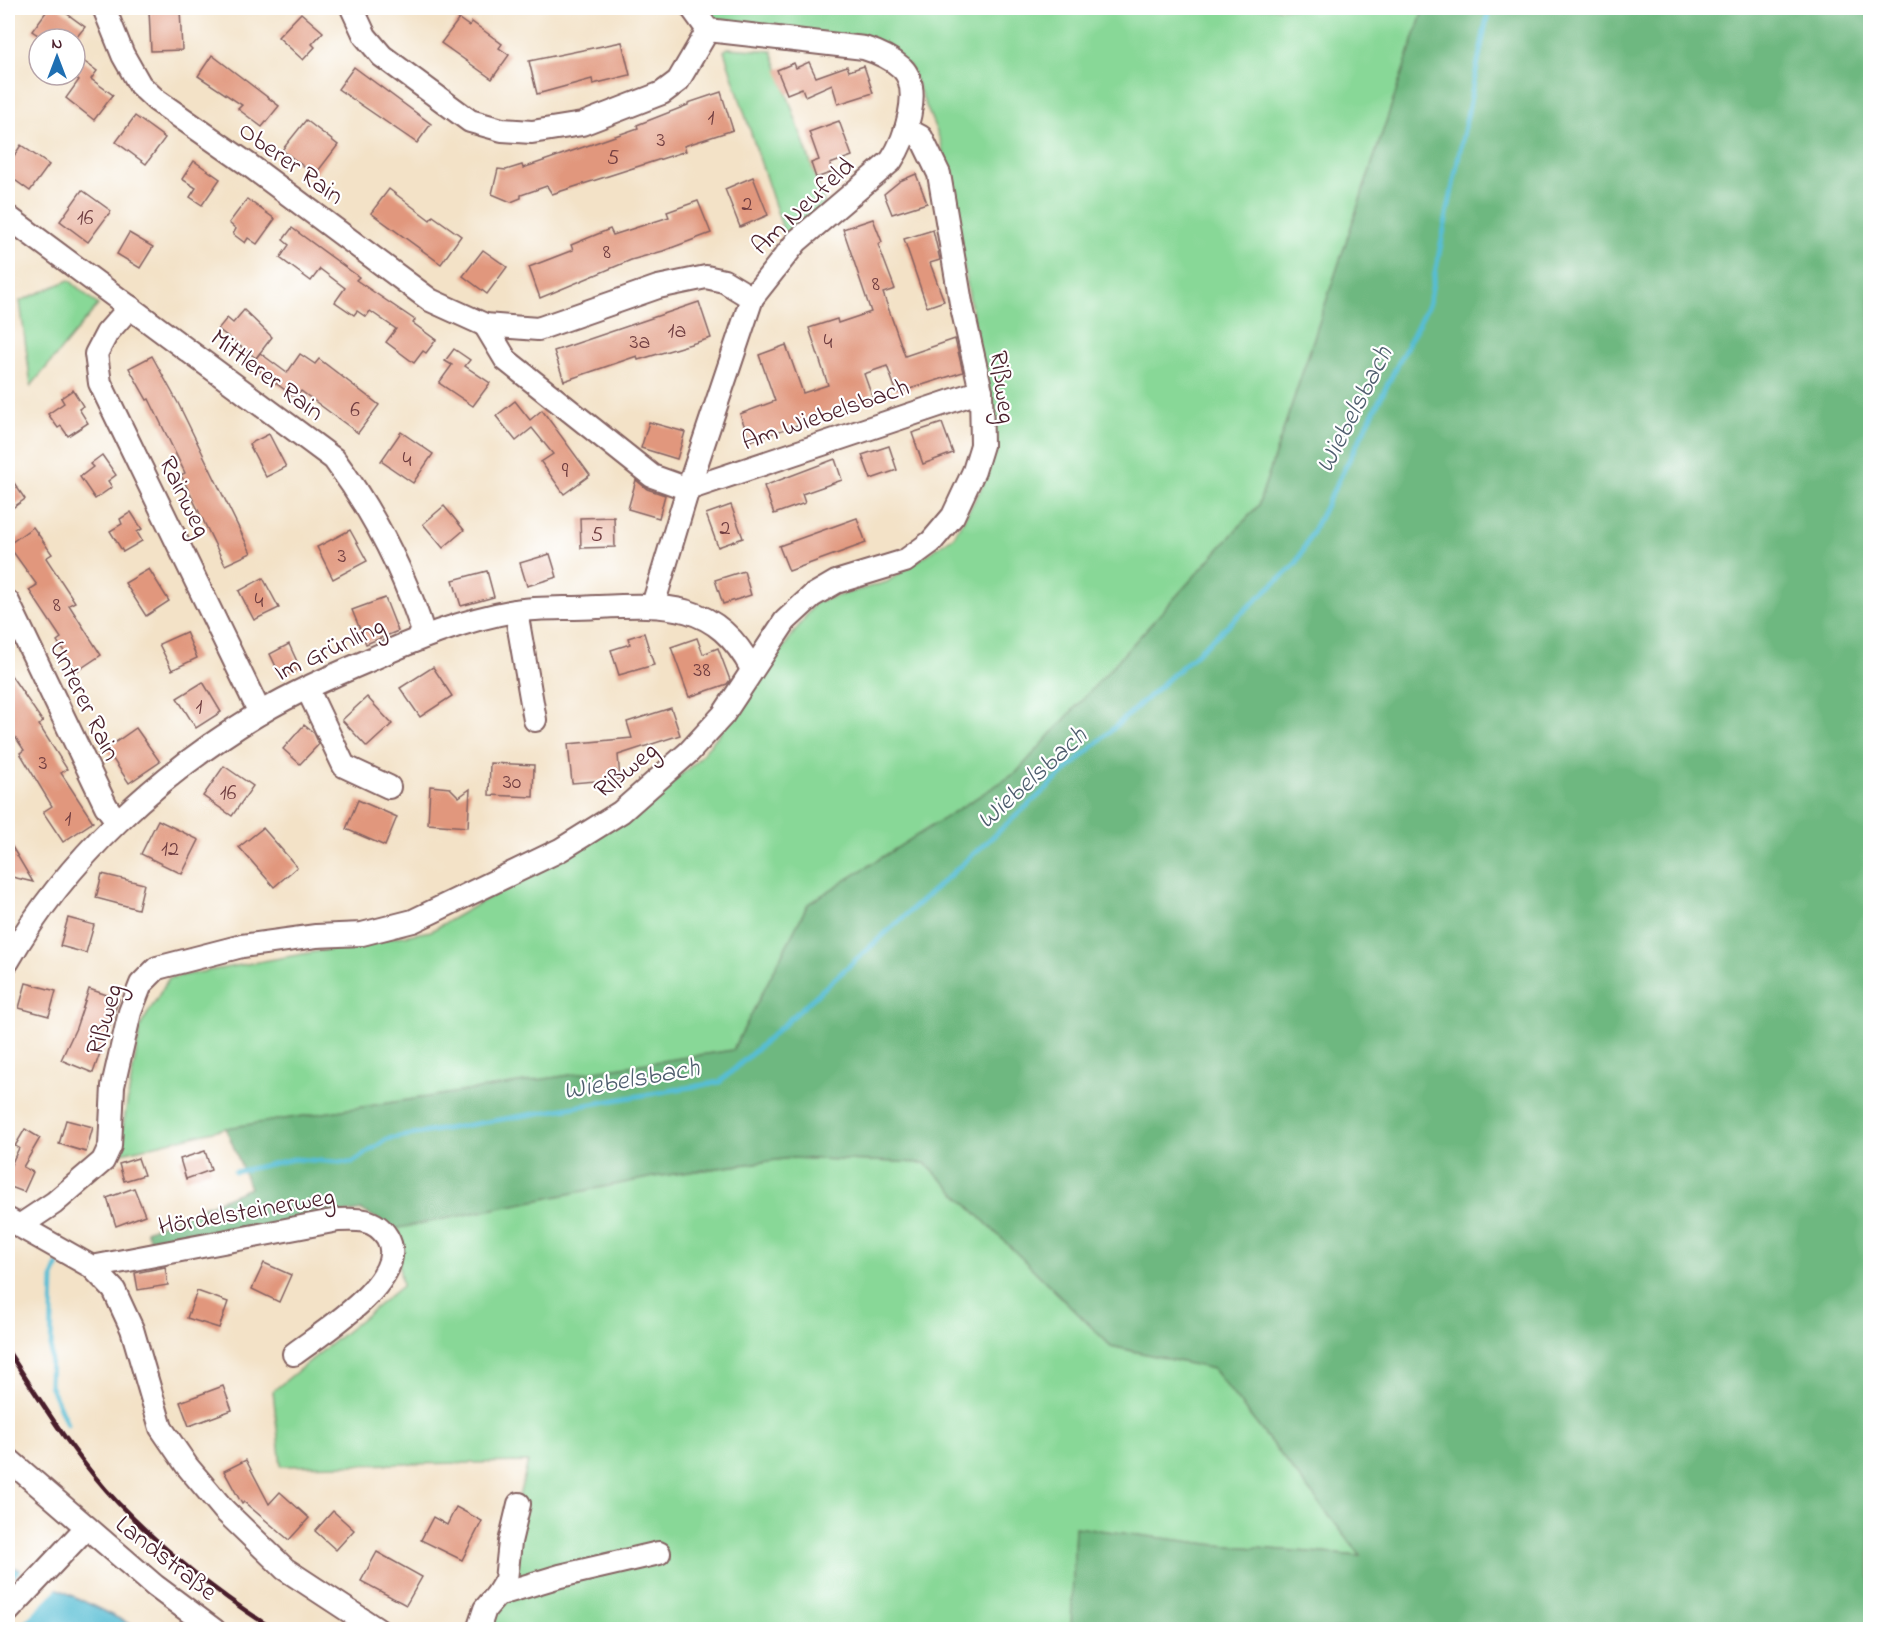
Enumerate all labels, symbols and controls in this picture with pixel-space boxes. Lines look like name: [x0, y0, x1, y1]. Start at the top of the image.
north arrow: [27, 27, 87, 87]
text: N: [52, 32, 63, 56]
house number: 1: [708, 103, 715, 135]
street label: Oberer Rain: [229, 113, 351, 216]
house number: 3: [656, 125, 666, 157]
house number: 5: [607, 143, 619, 175]
street label: Am Neufeld: [744, 149, 865, 265]
house number: 2: [742, 189, 753, 221]
house number: 16: [77, 203, 94, 235]
house number: 8: [603, 237, 611, 269]
house number: 8: [872, 269, 880, 301]
house number: 1a: [668, 316, 686, 348]
street label: Mittlerer Rain: [201, 321, 331, 432]
house number: 3a: [630, 327, 650, 359]
house number: 4: [823, 327, 833, 359]
water label: Wiebelsbach: [1307, 339, 1404, 480]
street label: Rißweg: [978, 349, 1024, 426]
street label: Am Wiebelsbach: [737, 369, 915, 462]
house number: 6: [350, 395, 360, 427]
house number: 4: [402, 445, 412, 477]
street label: Rainweg: [147, 450, 219, 544]
house number: 9: [562, 456, 569, 488]
house number: 2: [720, 513, 731, 545]
house number: 5: [591, 520, 603, 552]
house number: 3: [337, 541, 347, 573]
house number: 4: [254, 586, 264, 618]
house number: 8: [53, 590, 61, 622]
street label: Im Grünling: [269, 608, 392, 693]
street label: Unterer Rain: [38, 635, 129, 768]
house number: 38: [693, 655, 711, 687]
house number: 1: [196, 692, 203, 724]
water label: Wiebelsbach: [969, 718, 1098, 839]
street label: Rißweg: [587, 734, 667, 809]
house number: 3: [38, 748, 48, 780]
house number: 30: [503, 767, 521, 799]
house number: 16: [220, 778, 237, 810]
house number: 1: [65, 804, 72, 836]
house number: 12: [161, 834, 179, 866]
street label: Rißweg: [77, 979, 135, 1060]
water label: Wiebelsbach: [560, 1049, 704, 1112]
street label: Hördelsteinerweg: [155, 1179, 338, 1247]
street label: Landstraße: [106, 1507, 225, 1612]

